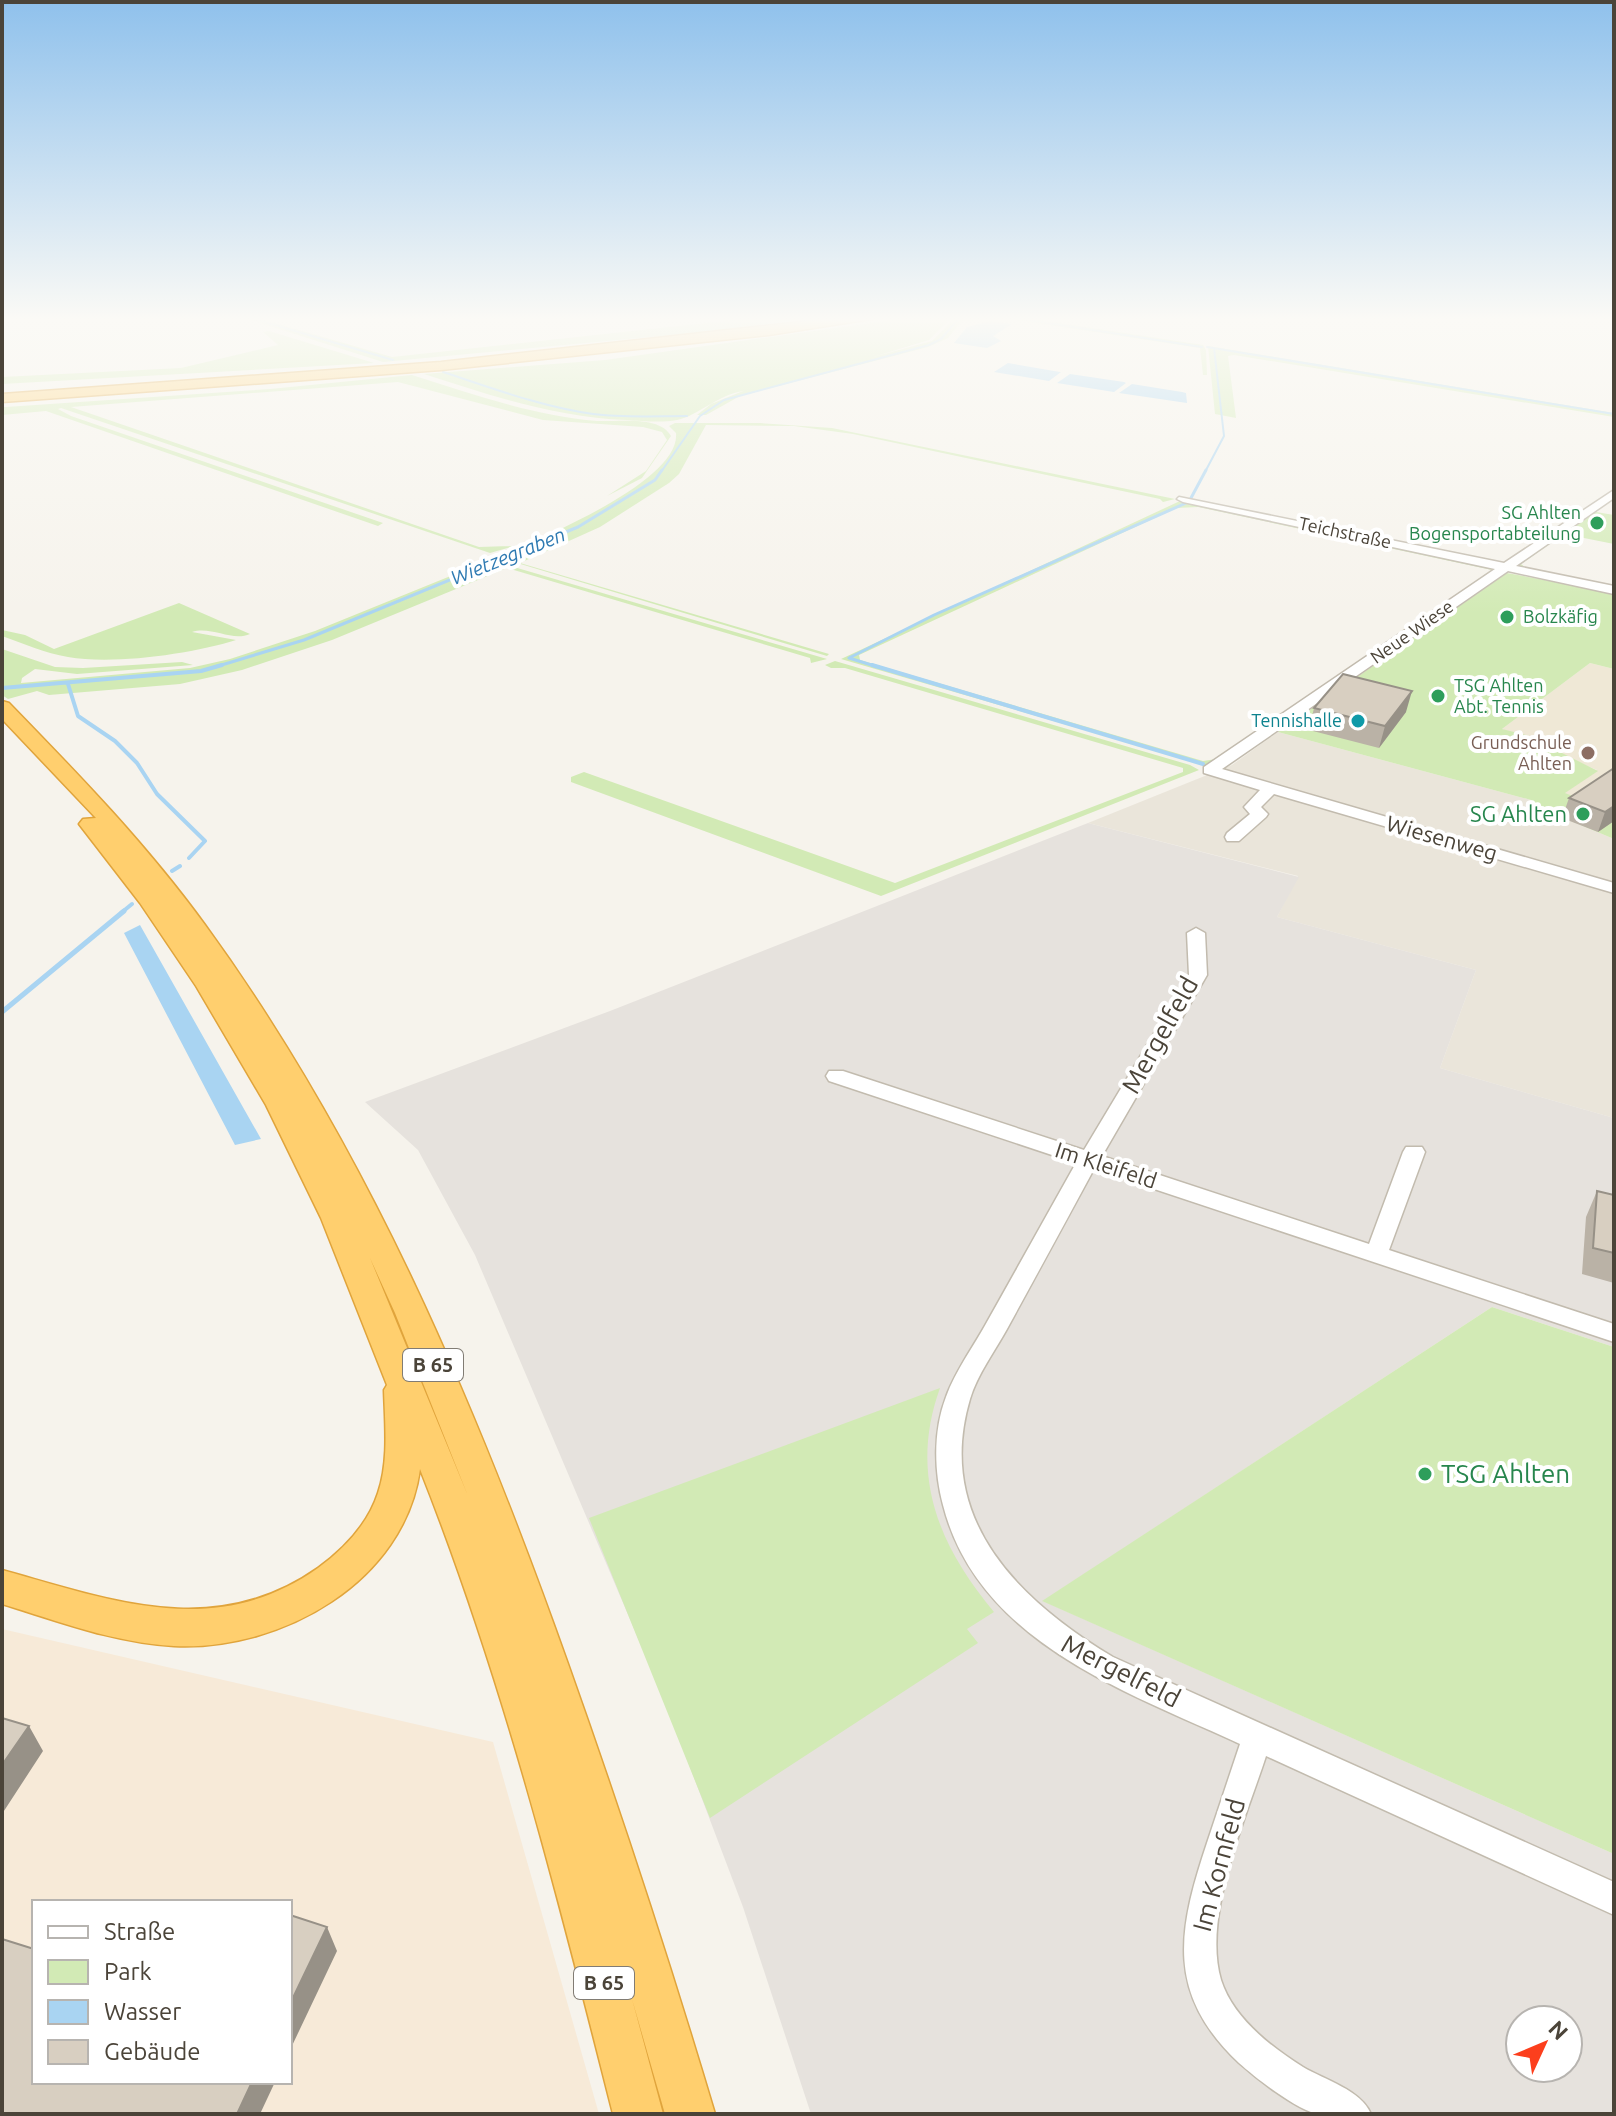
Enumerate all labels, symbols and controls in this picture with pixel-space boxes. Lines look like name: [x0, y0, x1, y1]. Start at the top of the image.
place label: SG Ahlten Bogensportabteilung: [1409, 502, 1581, 543]
street label: Teichstraße: [1297, 512, 1393, 552]
marker: SG Ahlten Bogensportabteilung: [1588, 514, 1606, 532]
water label: Wietzegraben: [447, 522, 568, 589]
street label: Neue Wiese: [1366, 595, 1457, 667]
place label: Bolzkäfig: [1523, 606, 1598, 626]
marker: Bolzkäfig: [1498, 608, 1516, 626]
place label: TSG Ahlten Abt. Tennis: [1454, 675, 1544, 716]
marker: TSG Ahlten Abt. Tennis: [1429, 687, 1447, 705]
place label: Tennishalle: [1251, 710, 1342, 730]
marker: Tennishalle: [1349, 712, 1367, 730]
place label: Grundschule Ahlten: [1471, 732, 1572, 773]
marker: Grundschule Ahlten: [1579, 744, 1597, 762]
place label: SG Ahlten: [1470, 801, 1567, 826]
marker: SG Ahlten: [1574, 805, 1592, 823]
street label: Wiesenweg: [1384, 810, 1501, 865]
street label: Mergelfeld: [1116, 971, 1204, 1098]
street label: Im Kleifeld: [1052, 1136, 1160, 1193]
road number: B 65: [403, 1349, 463, 1381]
place label: TSG Ahlten: [1441, 1459, 1570, 1488]
marker: TSG Ahlten: [1416, 1465, 1434, 1483]
street label: Mergelfeld: [1057, 1628, 1185, 1713]
street label: Im Kornfeld: [1187, 1795, 1250, 1935]
legend: [32, 1900, 292, 2084]
text: Straße: [104, 1918, 175, 1945]
text: Park: [104, 1958, 152, 1985]
road number: B 65: [574, 1967, 634, 1999]
text: Wasser: [104, 1998, 181, 2025]
north arrow: [1504, 2004, 1584, 2084]
text: N: [1544, 2015, 1573, 2044]
text: Gebäude: [104, 2038, 201, 2065]

